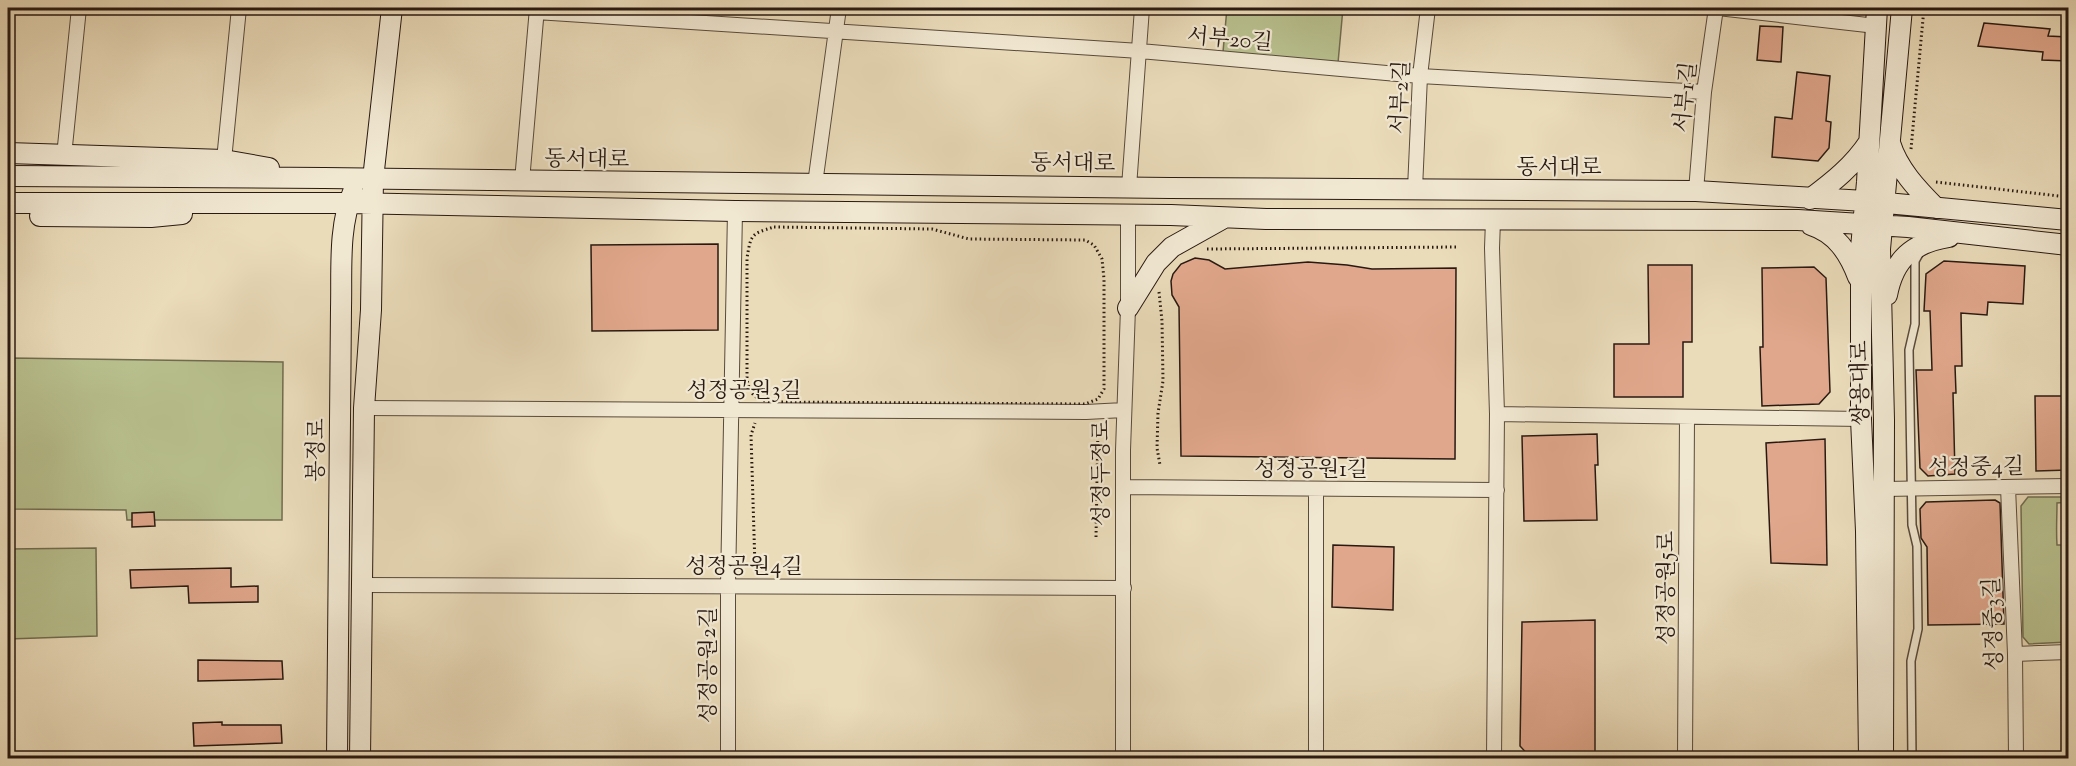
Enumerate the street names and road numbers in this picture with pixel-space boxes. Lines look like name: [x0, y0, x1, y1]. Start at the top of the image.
street label: 서부20길: [1186, 21, 1274, 61]
street label: 서부2길: [1384, 59, 1420, 135]
street label: 서부1길: [1667, 60, 1707, 134]
street label: 동서대로: [544, 144, 630, 178]
street label: 동서대로: [1030, 148, 1116, 182]
street label: 동서대로: [1516, 153, 1602, 185]
street label: 쌍용대로: [1845, 340, 1879, 426]
street label: 성정공원3길: [686, 376, 802, 408]
street label: 봉정로: [301, 418, 335, 482]
street label: 성정두정로: [1087, 420, 1119, 526]
street label: 성정중4길: [1928, 452, 2024, 486]
street label: 성정공원1길: [1254, 455, 1368, 487]
street label: 성정공원5로: [1652, 531, 1684, 645]
street label: 성정공원4길: [685, 552, 803, 584]
street label: 성정중3길: [1977, 576, 2013, 671]
street label: 성정공원2길: [694, 607, 726, 723]

